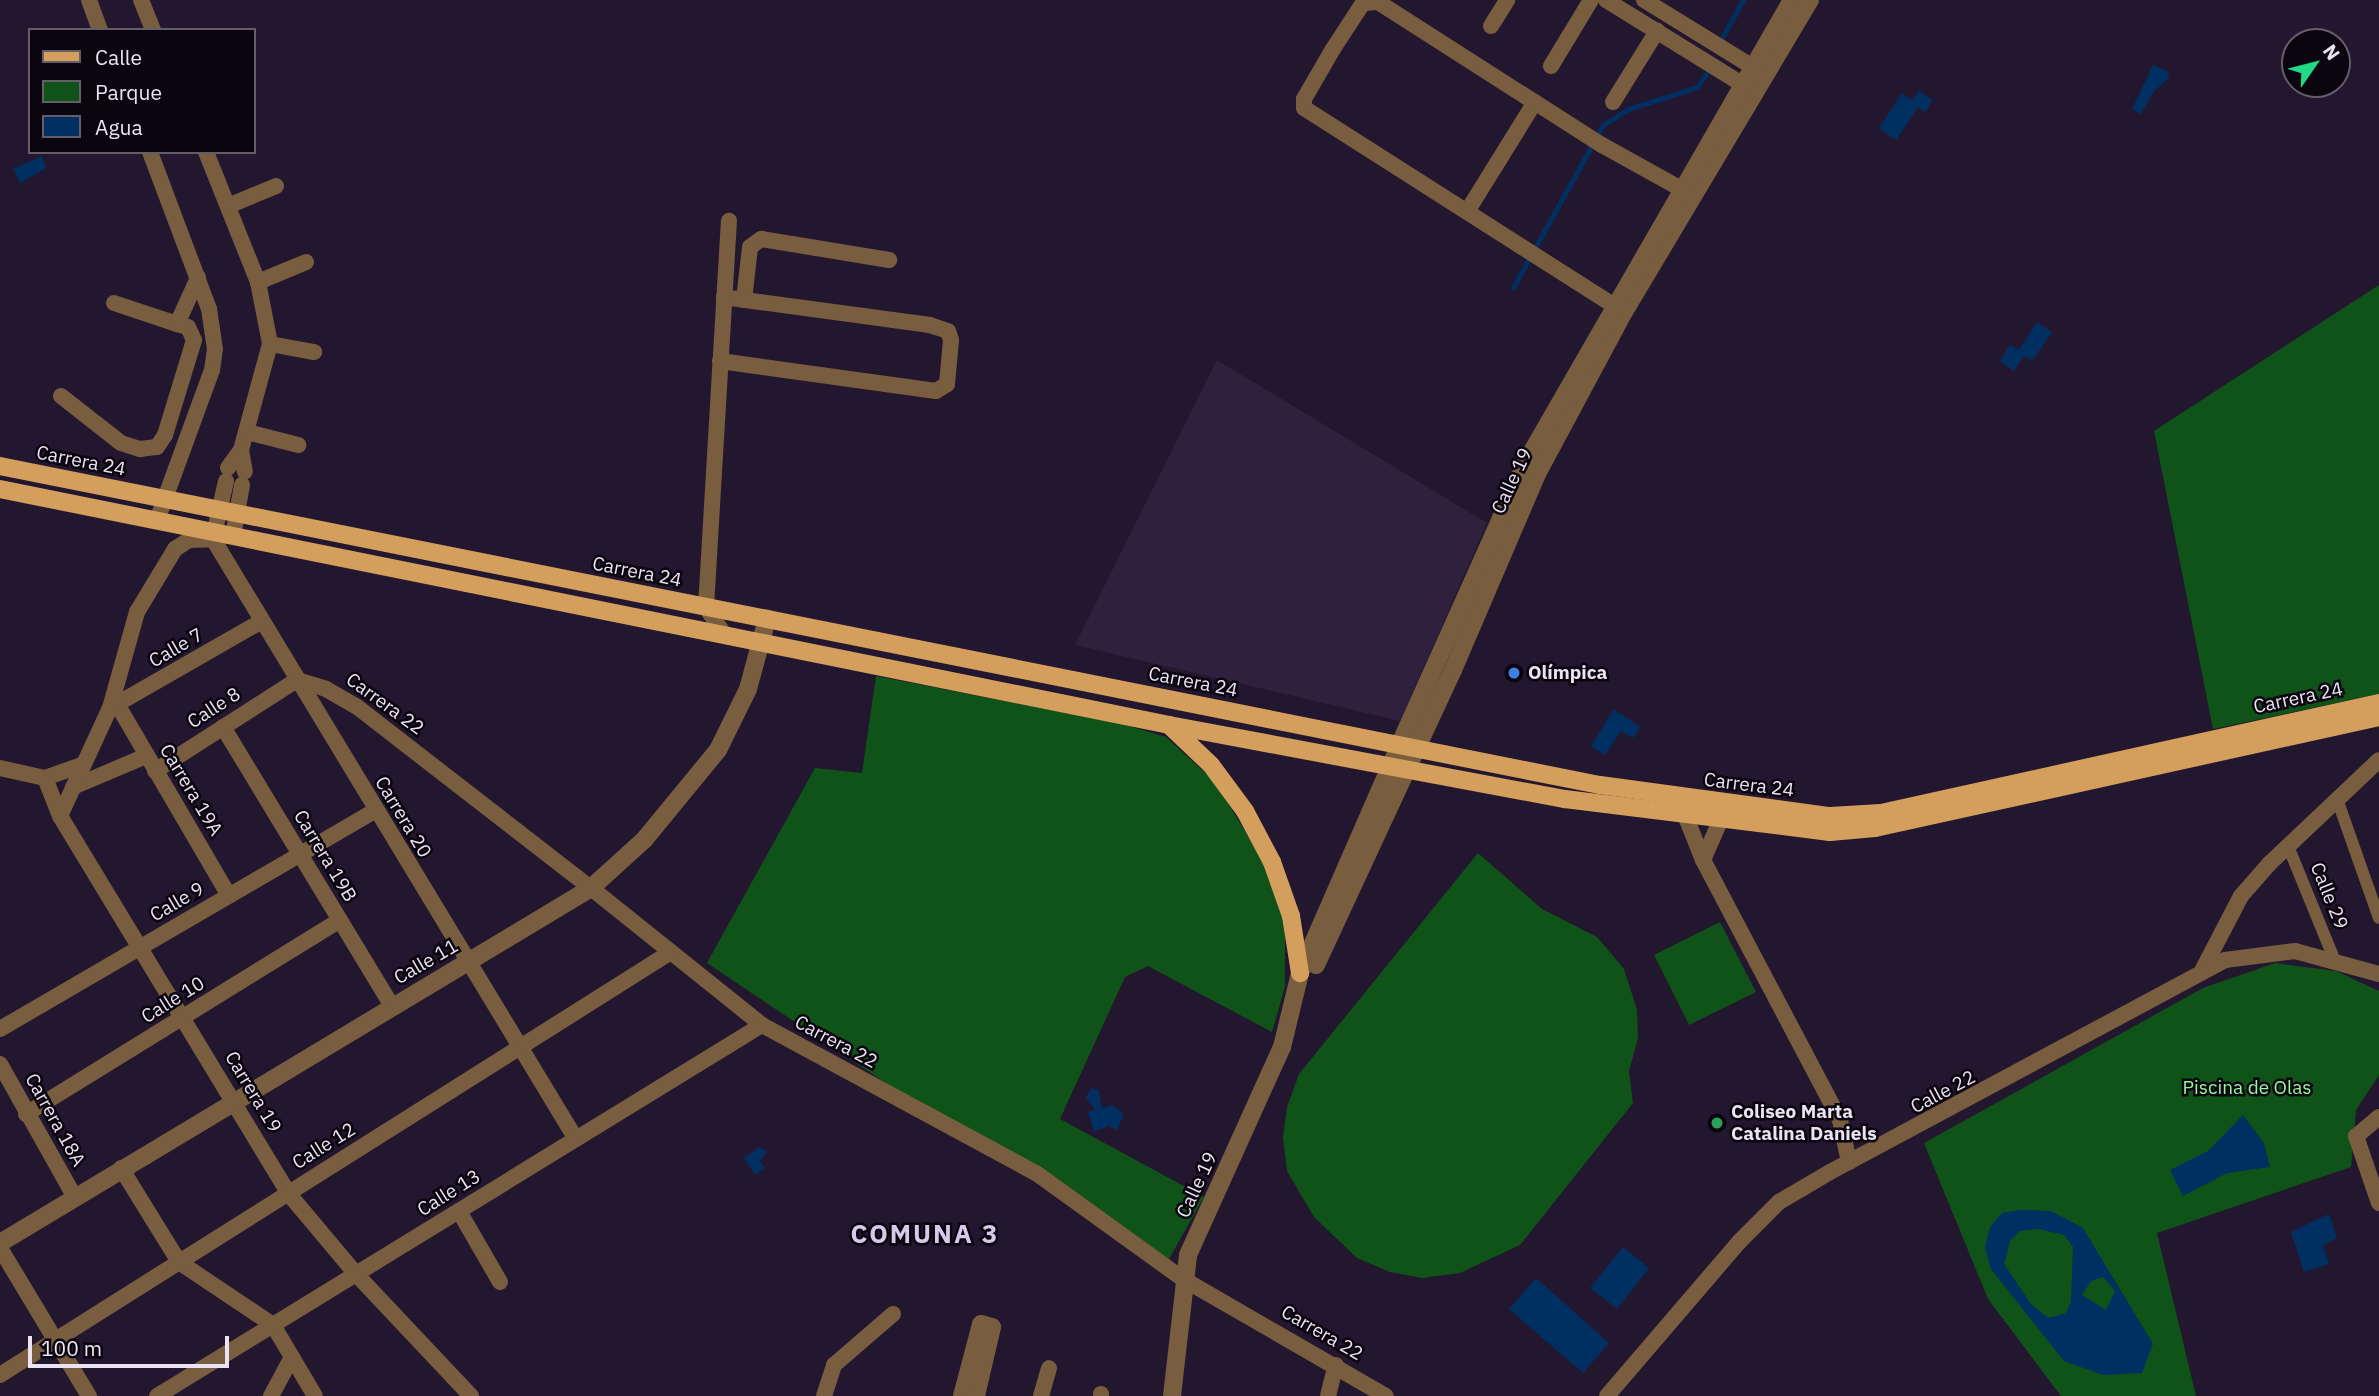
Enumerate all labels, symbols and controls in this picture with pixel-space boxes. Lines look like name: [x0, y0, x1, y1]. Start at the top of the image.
legend: [28, 28, 256, 154]
north arrow: [2281, 28, 2351, 98]
text: N: [2318, 40, 2345, 65]
text: Calle: [95, 43, 142, 71]
text: Parque: [95, 78, 162, 106]
text: Agua: [95, 113, 143, 141]
street label: Carrera 24: [34, 441, 128, 481]
street label: Calle 19: [1487, 445, 1537, 517]
street label: Carrera 24: [590, 552, 684, 592]
street label: Calle 7: [145, 624, 207, 672]
street label: Carrera 24: [1146, 662, 1240, 702]
place label: Olímpica: [1528, 662, 1607, 684]
marker: Olímpica: [1506, 665, 1522, 681]
street label: Carrera 22: [342, 668, 428, 740]
street label: Carrera 24: [2251, 677, 2345, 719]
street label: Calle 8: [183, 683, 245, 733]
street label: Carrera 19A: [155, 740, 227, 840]
street label: Carrera 24: [1703, 768, 1795, 802]
street label: Carrera 20: [370, 772, 436, 862]
street label: Carrera 19B: [289, 806, 361, 906]
street label: Calle 29: [2305, 859, 2353, 933]
street label: Calle 9: [146, 878, 208, 926]
street label: Calle 11: [390, 935, 462, 989]
street label: Calle 10: [137, 972, 209, 1028]
street label: Carrera 22: [791, 1011, 881, 1073]
street label: Carrera 19: [220, 1047, 286, 1137]
street label: Calle 22: [1907, 1066, 1979, 1118]
street label: Carrera 18A: [20, 1070, 90, 1170]
park label: Piscina de Olas: [2182, 1077, 2312, 1099]
place label: Coliseo Marta Catalina Daniels: [1731, 1101, 1877, 1145]
marker: Coliseo Marta Catalina Daniels: [1709, 1115, 1725, 1131]
street label: Calle 12: [288, 1118, 360, 1174]
street label: Calle 19: [1172, 1149, 1222, 1221]
street label: Calle 13: [413, 1165, 485, 1221]
district label: COMUNA 3: [852, 1218, 998, 1250]
street label: Carrera 22: [1277, 1300, 1367, 1366]
scale bar: [32, 1322, 233, 1366]
text: 100 m: [41, 1334, 102, 1362]

